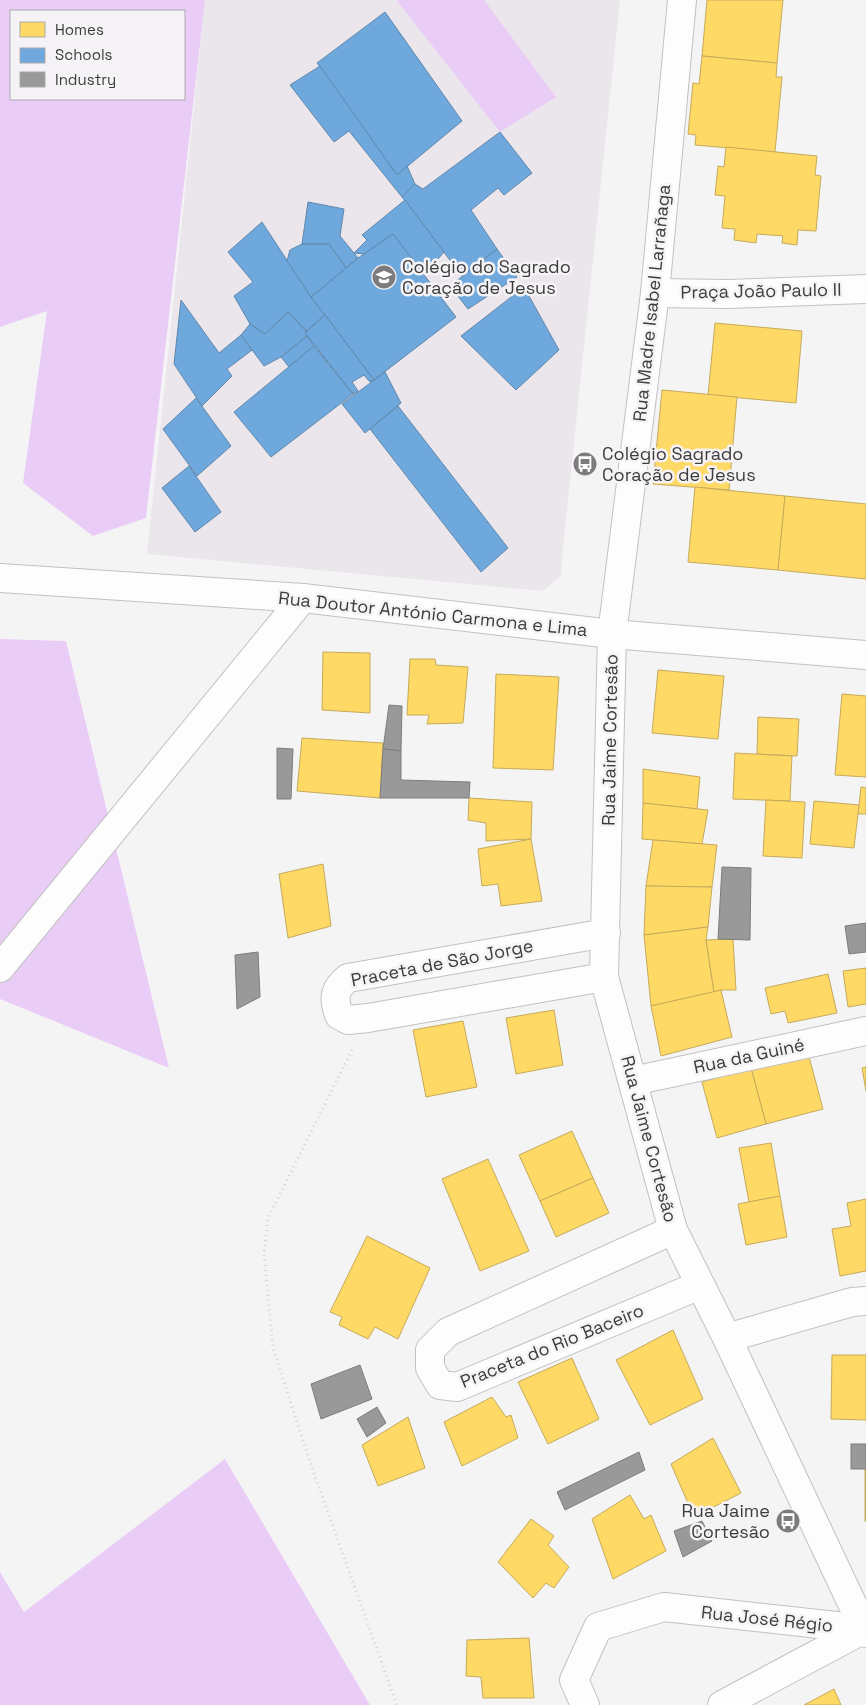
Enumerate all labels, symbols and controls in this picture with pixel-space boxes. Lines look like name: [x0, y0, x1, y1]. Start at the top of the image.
legend: [10, 10, 185, 100]
text: Homes: [55, 20, 104, 39]
text: Schools: [55, 45, 113, 64]
text: Industry: [55, 70, 116, 89]
street label: Rua Madre Isabel Larrañaga: [628, 183, 675, 423]
place label: Colégio do Sagrado Coração de Jesus: [402, 255, 571, 299]
school or university icon: Colégio do Sagrado Coração de Jesus: [371, 264, 397, 290]
street label: Praça João Paulo II: [680, 278, 842, 303]
place label: Colégio Sagrado Coração de Jesus: [602, 442, 756, 486]
bus stop icon: Colégio Sagrado Coração de Jesus: [572, 451, 598, 477]
street label: Rua Doutor António Carmona e Lima: [277, 586, 589, 641]
street label: Rua Jaime Cortesão: [597, 654, 622, 826]
street label: Praceta de São Jorge: [349, 934, 535, 991]
street label: Rua da Guiné: [691, 1033, 807, 1078]
street label: Rua Jaime Cortesão: [616, 1053, 683, 1225]
street label: Praceta do Rio Baceiro: [457, 1298, 647, 1393]
place label: Rua Jaime Cortesão: [682, 1499, 770, 1543]
bus stop icon: Rua Jaime Cortesão: [775, 1508, 801, 1534]
street label: Rua José Régio: [700, 1600, 834, 1637]

